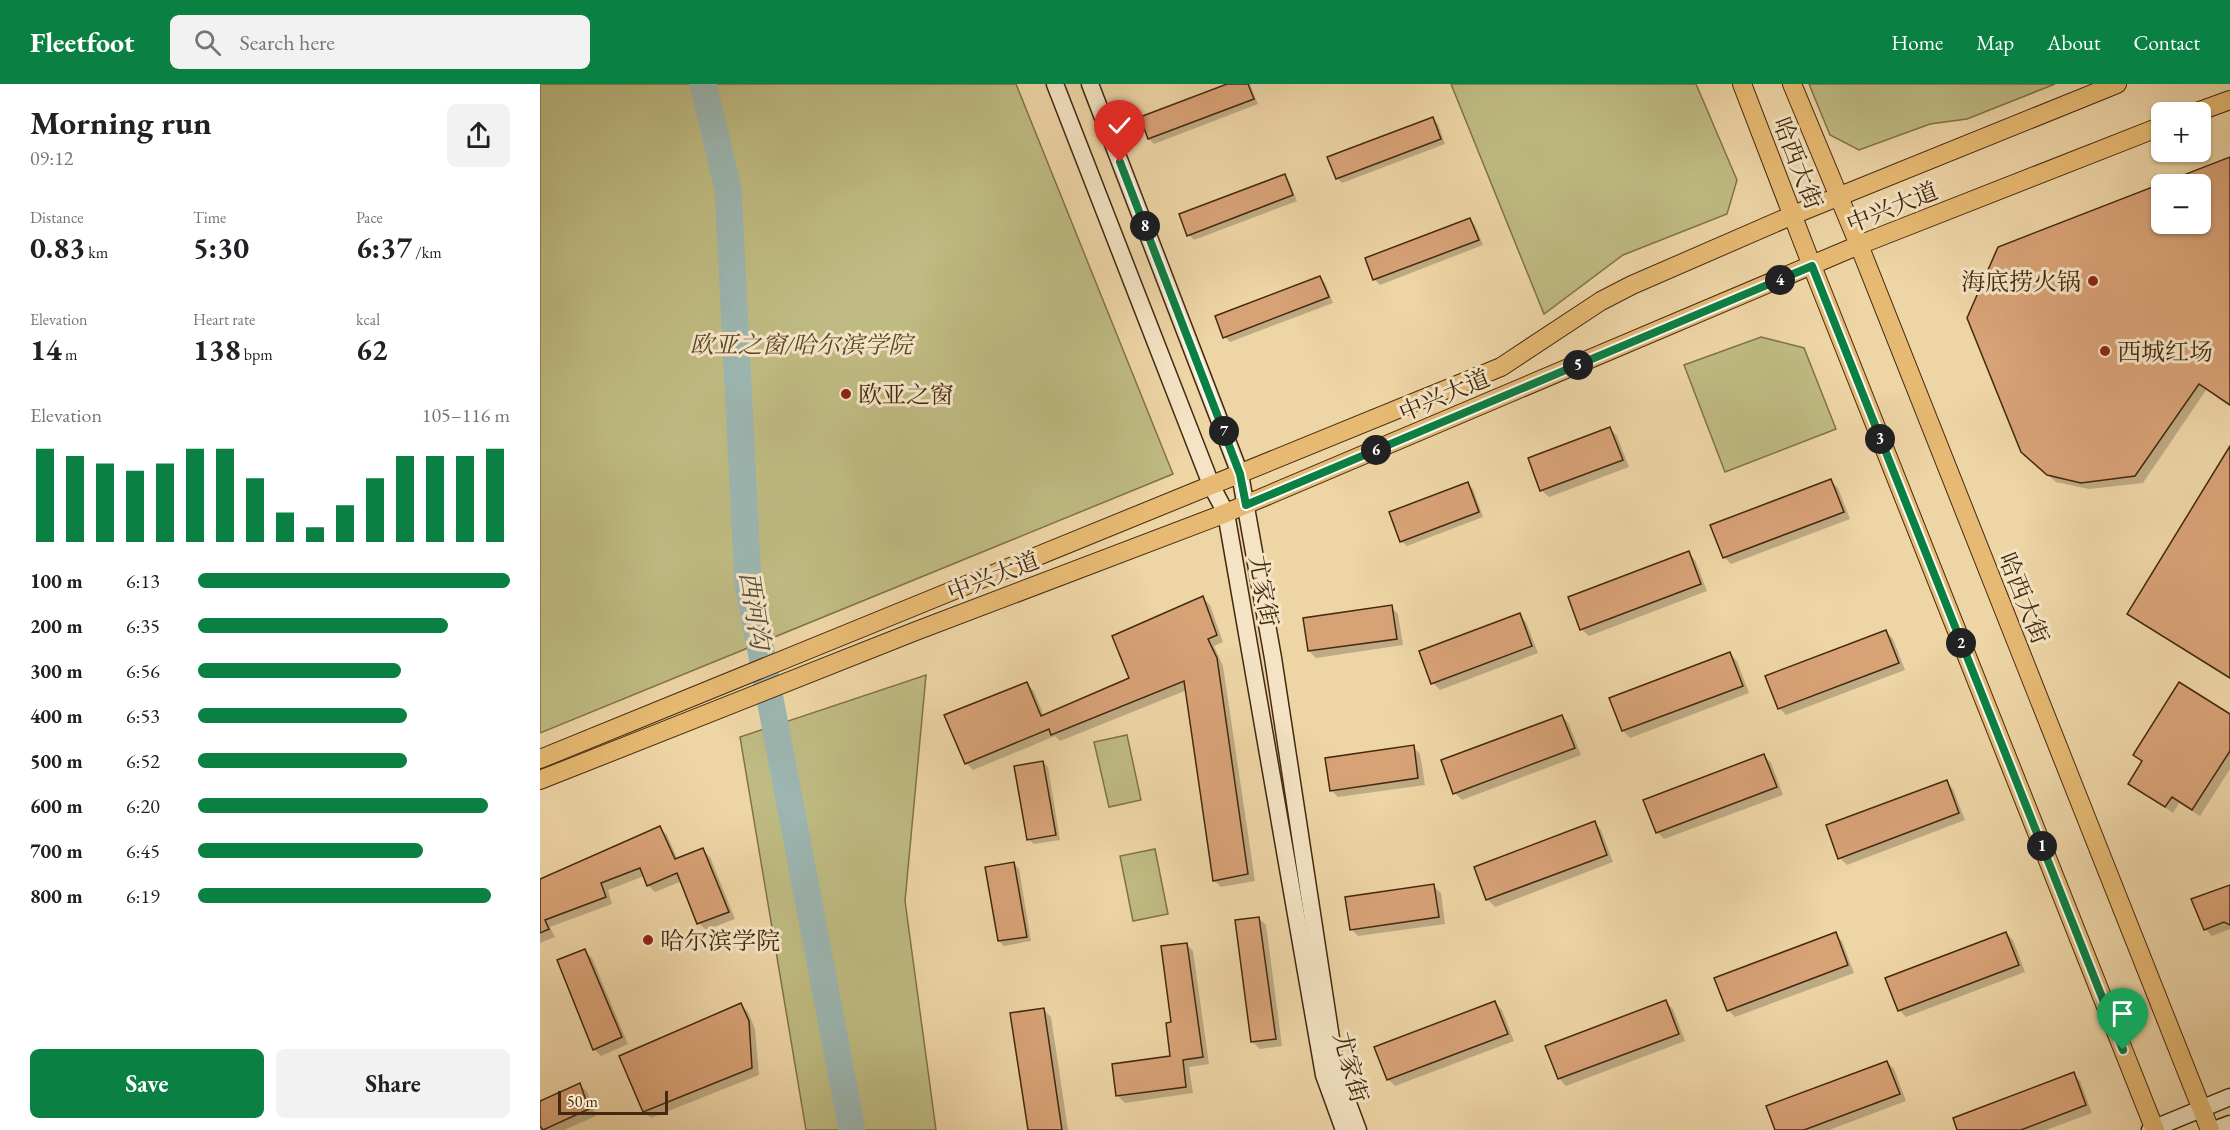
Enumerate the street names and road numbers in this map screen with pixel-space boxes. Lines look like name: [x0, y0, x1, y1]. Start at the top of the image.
street label: 哈西大街: [1766, 113, 1830, 213]
street label: 中兴大道: [1842, 175, 1942, 239]
street label: 中兴大道: [1394, 362, 1494, 428]
street label: 中兴大道: [943, 544, 1043, 608]
street label: 哈西大街: [1992, 548, 2056, 648]
street label: 尤家街: [1242, 553, 1286, 629]
street label: 尤家街: [1327, 1028, 1375, 1106]

